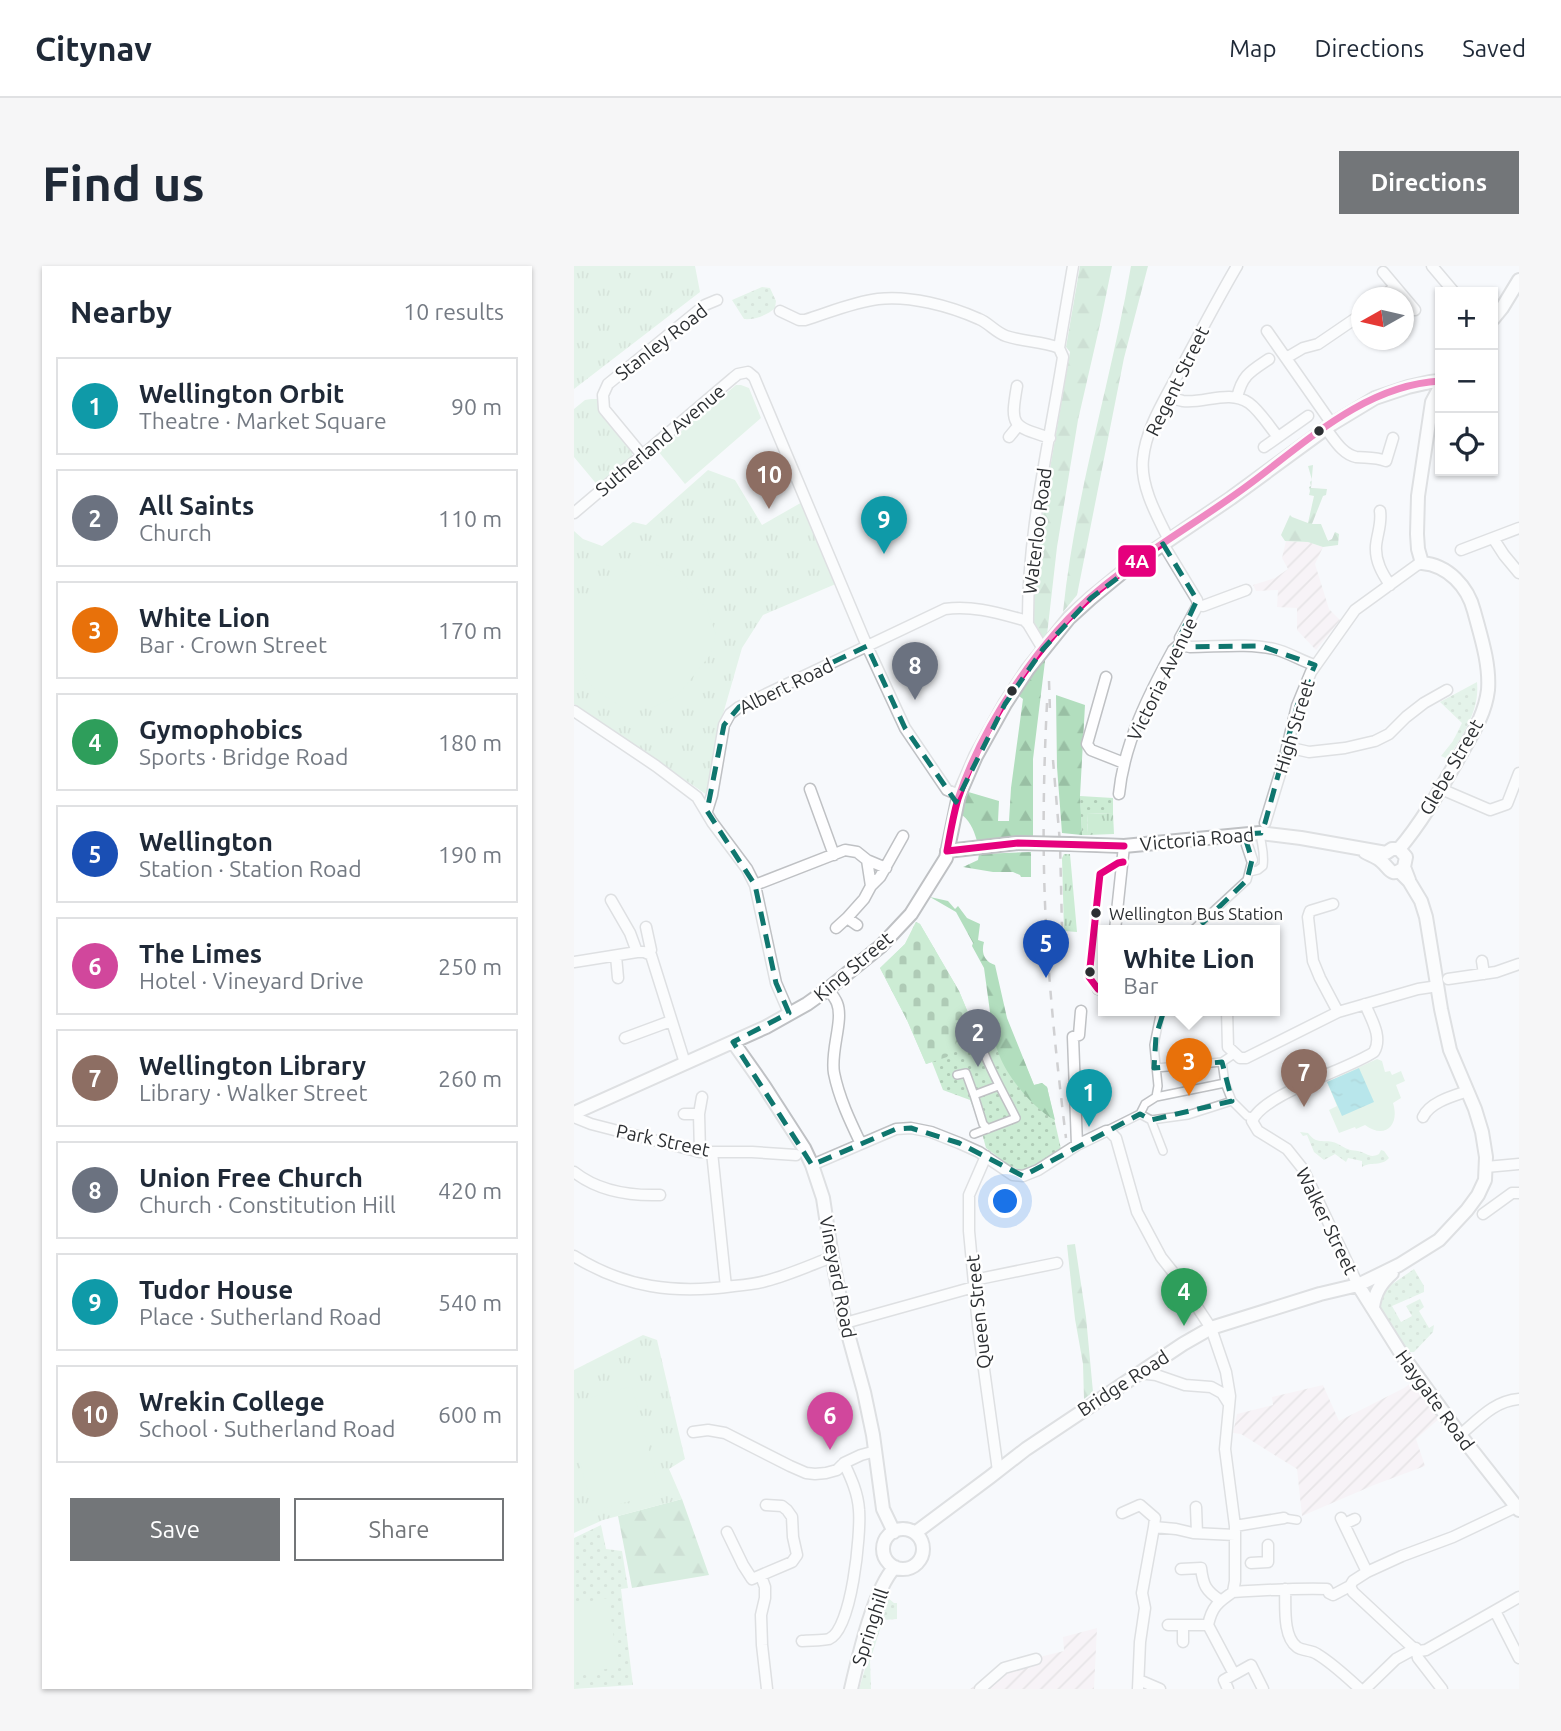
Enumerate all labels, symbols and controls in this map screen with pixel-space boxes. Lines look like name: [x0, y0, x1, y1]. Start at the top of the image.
text: Citynav: [35, 30, 152, 67]
text: Map: [1229, 35, 1276, 62]
text: Directions: [1314, 35, 1424, 62]
text: Saved: [1462, 35, 1526, 62]
button: Directions: [1339, 151, 1519, 214]
text: Find us: [42, 155, 205, 210]
north arrow: [1351, 287, 1414, 350]
map controls: [1435, 287, 1498, 476]
button: +: [1435, 287, 1498, 350]
text: Nearby: [70, 295, 172, 329]
text: 10 results: [403, 299, 504, 324]
street label: Stanley Road: [611, 299, 711, 385]
street label: Regent Street: [1141, 322, 1213, 439]
button: −: [1435, 350, 1498, 413]
text: Wellington Orbit: [139, 379, 344, 408]
street label: Sutherland Avenue: [591, 380, 729, 500]
text: 1: [89, 394, 101, 419]
text: 90 m: [451, 394, 502, 419]
text: Theatre · Market Square: [139, 408, 387, 433]
button: locate: [1435, 413, 1498, 476]
unlabelled marker: [1312, 424, 1326, 438]
pin: 10: [746, 451, 792, 509]
street label: Waterloo Road: [1018, 466, 1056, 596]
text: All Saints: [139, 491, 254, 520]
pin: 9: [861, 496, 907, 554]
text: 2: [89, 506, 101, 531]
text: 110 m: [438, 506, 502, 531]
text: Church: [139, 520, 212, 545]
line badge: 4A: [1117, 544, 1157, 578]
text: 4A: [1125, 550, 1150, 572]
text: White Lion: [139, 603, 270, 632]
street label: Victoria Avenue: [1123, 614, 1201, 744]
text: 3: [89, 618, 101, 643]
text: 170 m: [438, 618, 502, 643]
text: Bar · Crown Street: [139, 632, 327, 657]
pin: 8: [892, 642, 938, 700]
street label: Albert Road: [735, 654, 837, 718]
street label: High Street: [1269, 676, 1319, 776]
unlabelled marker: [1005, 684, 1019, 698]
text: Gymophobics: [139, 715, 303, 744]
street label: Glebe Street: [1415, 715, 1488, 819]
text: 4: [89, 730, 101, 755]
text: 180 m: [438, 730, 502, 755]
text: Sports · Bridge Road: [139, 744, 348, 769]
street label: Victoria Road: [1139, 823, 1255, 855]
text: Wellington: [139, 827, 273, 856]
text: 5: [89, 842, 101, 867]
text: 190 m: [438, 842, 502, 867]
text: Station · Station Road: [139, 856, 362, 881]
place label: Wellington Bus Station: [1109, 904, 1283, 923]
marker: Wellington Bus Station: [1089, 906, 1103, 920]
pin: 5: [1023, 920, 1069, 978]
popup: [1098, 925, 1280, 1016]
street label: King Street: [809, 926, 897, 1005]
text: The Limes: [139, 939, 262, 968]
text: White Lion: [1123, 944, 1255, 973]
text: 6: [89, 954, 101, 979]
text: 250 m: [438, 954, 502, 979]
unlabelled marker: [1083, 965, 1097, 979]
text: Hotel · Vineyard Drive: [139, 968, 364, 993]
text: Bar: [1123, 973, 1159, 998]
pin: 2: [955, 1009, 1001, 1067]
pin: 3: [1166, 1038, 1212, 1096]
pin: 7: [1281, 1049, 1327, 1107]
text: Wellington Library: [139, 1051, 366, 1080]
text: 7: [89, 1066, 101, 1091]
text: 260 m: [438, 1066, 502, 1091]
pin: 1: [1066, 1069, 1112, 1127]
text: Library · Walker Street: [139, 1080, 368, 1105]
street label: Park Street: [614, 1119, 712, 1161]
text: Union Free Church: [139, 1163, 363, 1192]
street label: Walker Street: [1292, 1164, 1363, 1279]
text: 8: [89, 1178, 101, 1203]
text: 420 m: [438, 1178, 502, 1203]
your location: [988, 1184, 1022, 1218]
text: Church · Constitution Hill: [139, 1192, 396, 1217]
street label: Vineyard Road: [815, 1214, 861, 1340]
street label: Queen Street: [961, 1253, 995, 1370]
pin: 4: [1161, 1268, 1207, 1326]
text: Tudor House: [139, 1275, 293, 1304]
text: 9: [89, 1290, 101, 1315]
text: 540 m: [438, 1290, 502, 1315]
text: Place · Sutherland Road: [139, 1304, 382, 1329]
street label: Bridge Road: [1073, 1345, 1173, 1421]
street label: Haygate Road: [1391, 1345, 1479, 1455]
text: Wrekin College: [139, 1387, 325, 1416]
pin: 6: [807, 1392, 853, 1450]
text: 10: [82, 1402, 108, 1427]
text: 600 m: [438, 1402, 502, 1427]
text: School · Sutherland Road: [139, 1416, 396, 1441]
button: Save: [70, 1498, 280, 1561]
button: Share: [294, 1498, 504, 1561]
street label: Springhill: [847, 1586, 893, 1668]

